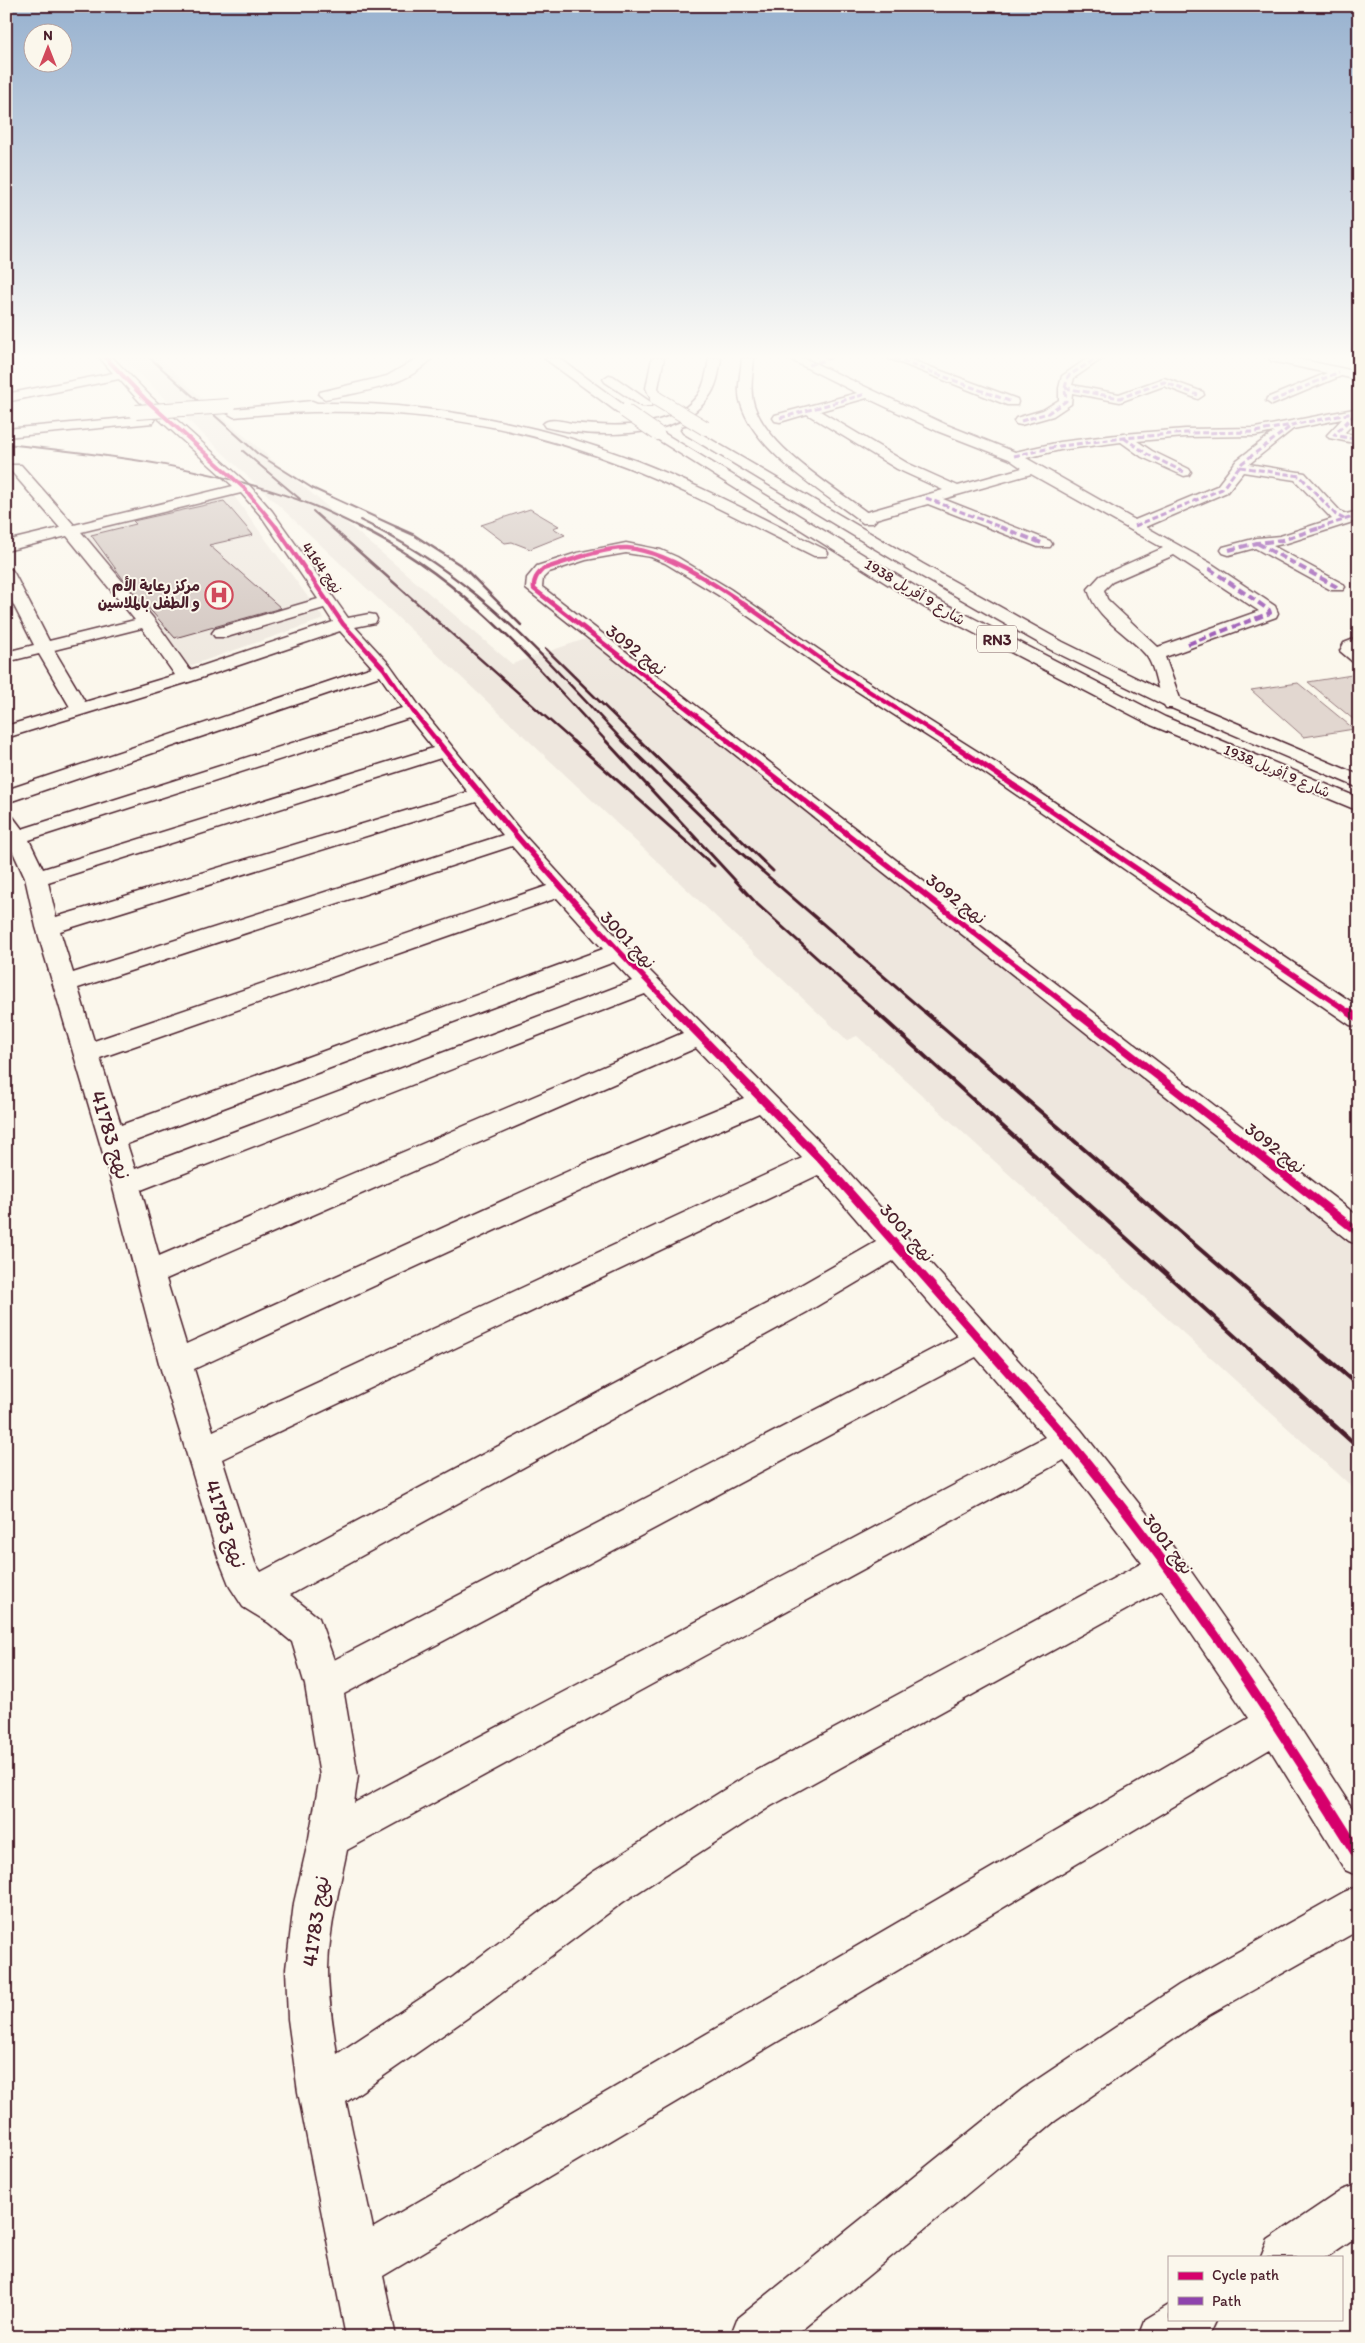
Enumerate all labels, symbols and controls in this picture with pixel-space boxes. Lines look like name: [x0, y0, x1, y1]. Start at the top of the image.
north arrow: [22, 22, 72, 72]
text: N: [43, 27, 53, 44]
street label: نهج 4164: [297, 539, 346, 598]
street label: شارع 9 أفريل 1938: [861, 555, 968, 630]
place label: مركز رعاية الأم و الطفل بالملاسين: [98, 575, 200, 612]
hospital icon: مركز رعاية الأم و الطفل بالملاسين: [204, 580, 234, 610]
street label: نهج 3092: [601, 620, 671, 681]
road number: RN3: [977, 626, 1017, 652]
street label: شارع 9 أفريل 1938: [1221, 740, 1333, 802]
street label: نهج 3092: [921, 869, 991, 930]
street label: نهج 3001: [595, 906, 660, 974]
street label: نهج 41783: [84, 1088, 136, 1183]
street label: نهج 3092: [1240, 1118, 1310, 1179]
street label: نهج 3001: [874, 1199, 939, 1267]
street label: نهج 41783: [198, 1477, 252, 1572]
street label: نهج 3001: [1137, 1509, 1198, 1580]
street label: نهج 41783: [296, 1874, 336, 1968]
legend: [1168, 2256, 1342, 2320]
text: Cycle path: [1212, 2266, 1279, 2284]
text: Path: [1212, 2292, 1241, 2310]

